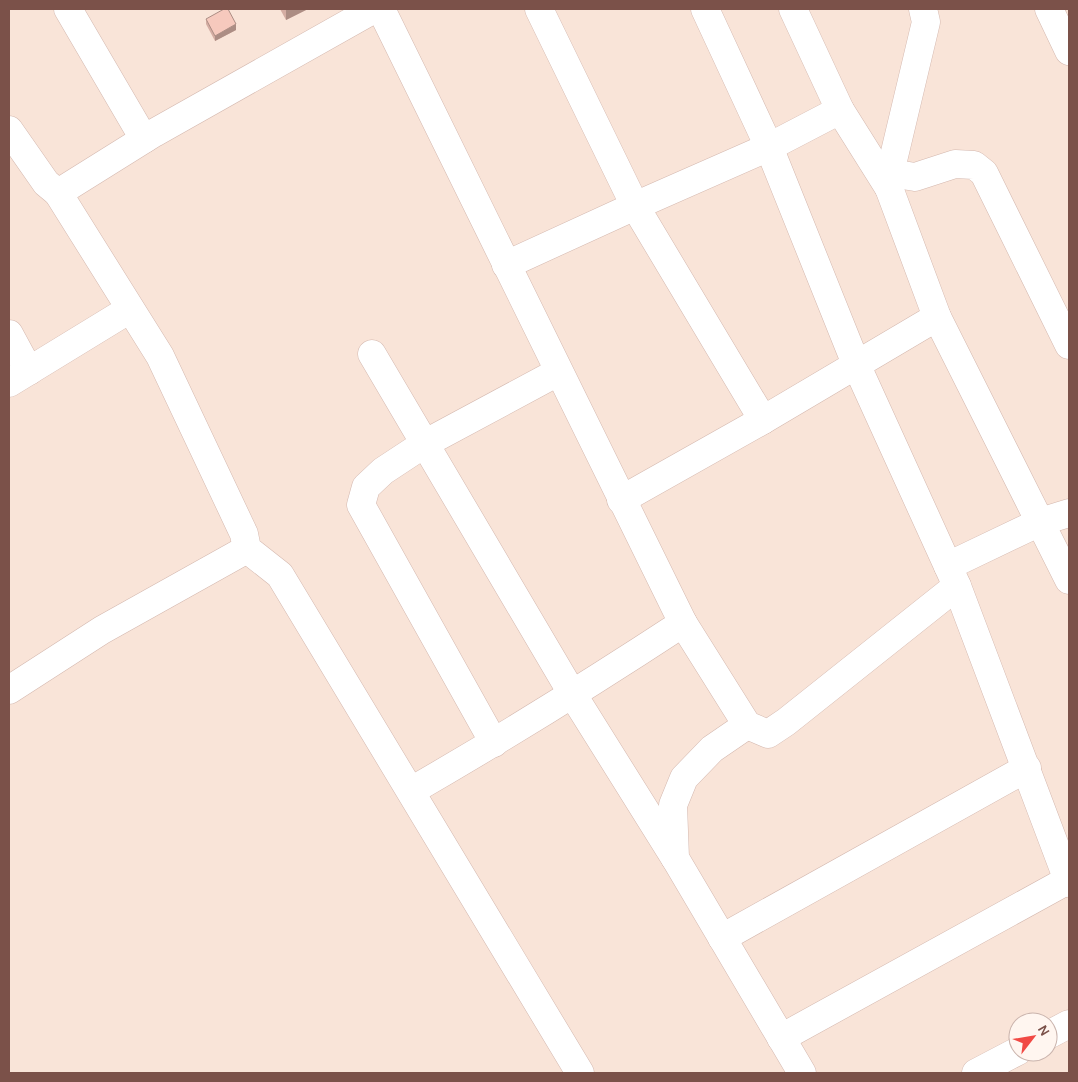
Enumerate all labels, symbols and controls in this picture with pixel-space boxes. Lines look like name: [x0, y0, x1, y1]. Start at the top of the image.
north arrow: [1008, 1012, 1058, 1062]
text: N: [1034, 1022, 1054, 1039]

